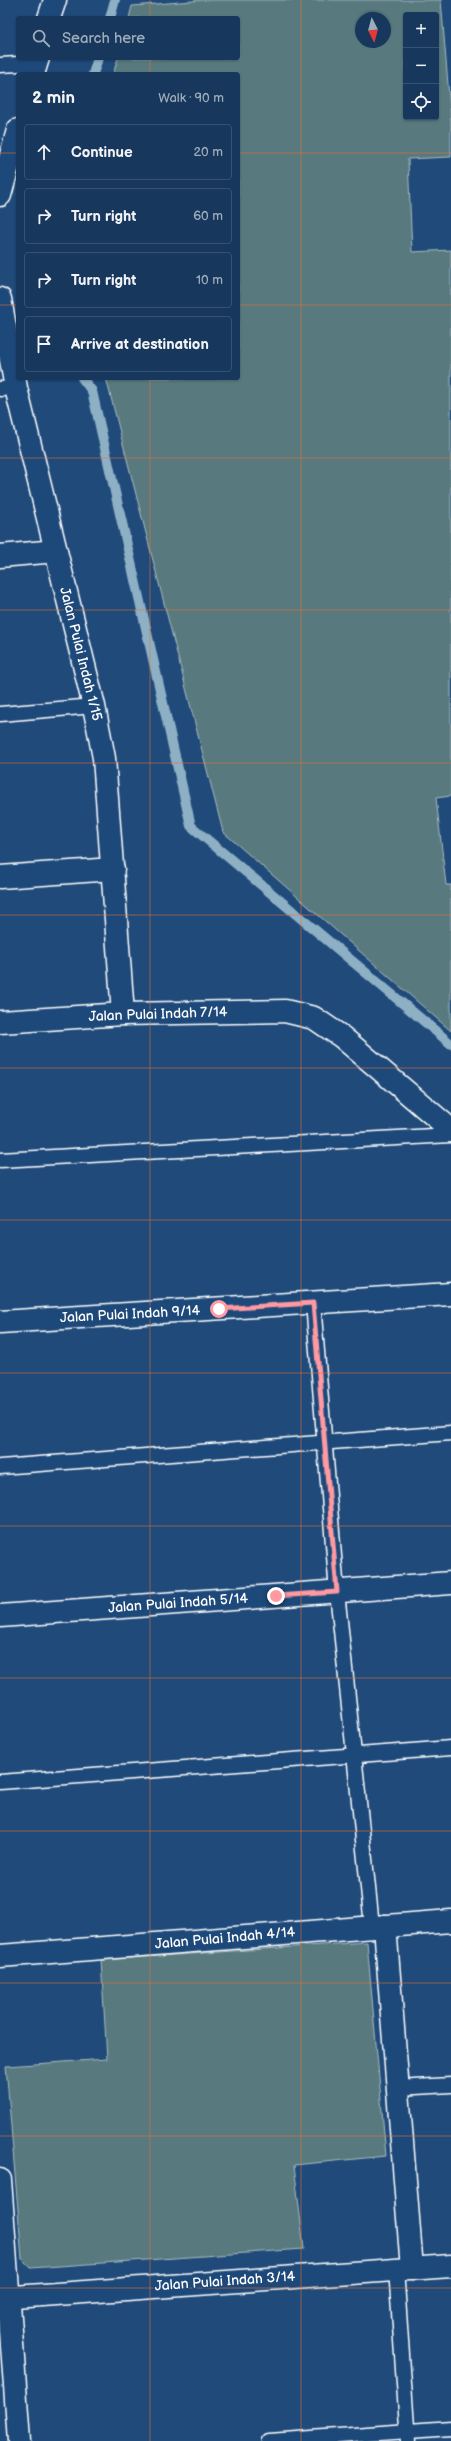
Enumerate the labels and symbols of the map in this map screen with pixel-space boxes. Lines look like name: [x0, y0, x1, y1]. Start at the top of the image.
north arrow: [355, 12, 391, 48]
street label: Jalan Pulai Indah 1/15: [56, 585, 106, 723]
street label: Jalan Pulai Indah 7/14: [88, 1003, 228, 1025]
route start: [210, 1300, 228, 1318]
street label: Jalan Pulai Indah 9/14: [60, 1302, 201, 1326]
route end: [267, 1587, 285, 1605]
street label: Jalan Pulai Indah 5/14: [107, 1590, 249, 1616]
street label: Jalan Pulai Indah 4/14: [154, 1923, 296, 1953]
street label: Jalan Pulai Indah 3/14: [154, 2268, 296, 2294]

